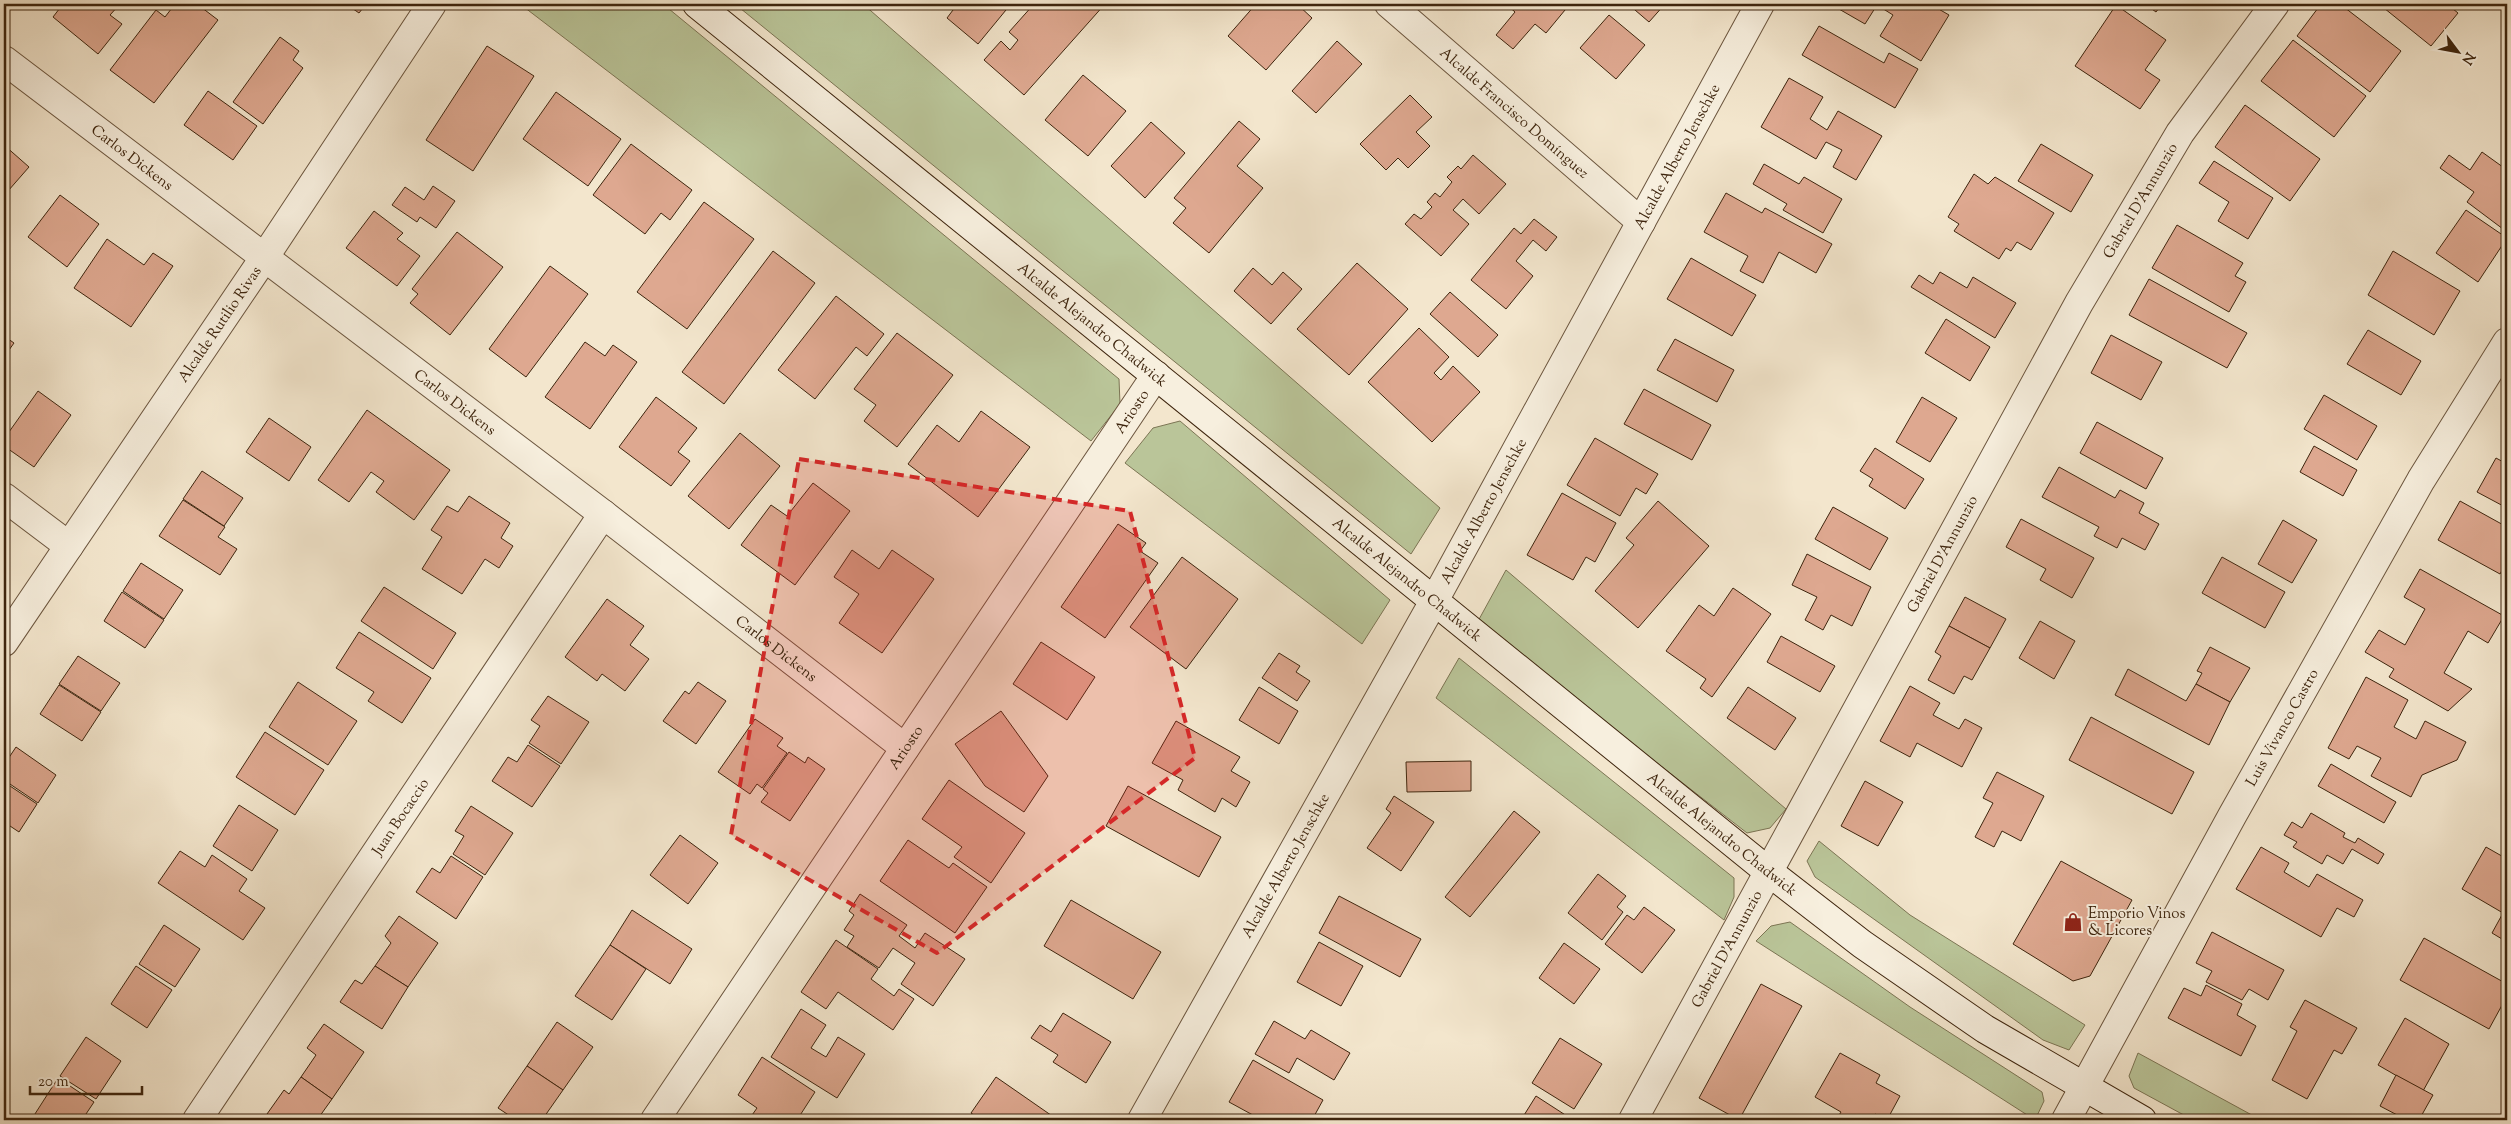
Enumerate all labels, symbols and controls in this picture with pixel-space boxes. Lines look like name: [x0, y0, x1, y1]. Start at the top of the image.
north arrow: [2434, 28, 2484, 78]
street label: Alcalde Francisco Domínguez: [1434, 43, 1593, 184]
text: N: [2456, 48, 2479, 68]
street label: Alcalde Alberto Jenschke: [1630, 81, 1726, 234]
street label: Carlos Dickens: [86, 120, 177, 196]
street label: Gabriel D'Annunzio: [2099, 140, 2184, 263]
street label: Alcalde Alejandro Chadwick: [1012, 258, 1171, 393]
street label: Alcalde Rutilio Rivas: [174, 262, 268, 387]
street label: Carlos Dickens: [409, 365, 500, 441]
street label: Ariosto: [1110, 386, 1155, 438]
street label: Alcalde Alberto Jenschke: [1436, 435, 1533, 588]
street label: Gabriel D'Annunzio: [1903, 492, 1984, 617]
street label: Alcalde Alejandro Chadwick: [1327, 513, 1486, 647]
street label: Carlos Dickens: [730, 611, 821, 688]
street label: Luis Vivanco Castro: [2242, 666, 2325, 791]
street label: Ariosto: [884, 722, 929, 775]
street label: Alcalde Alejandro Chadwick: [1642, 768, 1801, 902]
street label: Juan Bocaccio: [367, 775, 435, 861]
street label: Alcalde Alberto Jenschke: [1237, 790, 1336, 942]
street label: Gabriel D'Annunzio: [1687, 887, 1768, 1012]
place label: Emporio Vinos & Licores: [2088, 904, 2185, 942]
shop icon: Emporio Vinos & Licores: [2062, 911, 2084, 933]
scale bar: [30, 1064, 142, 1096]
text: 20 m: [38, 1072, 69, 1093]

